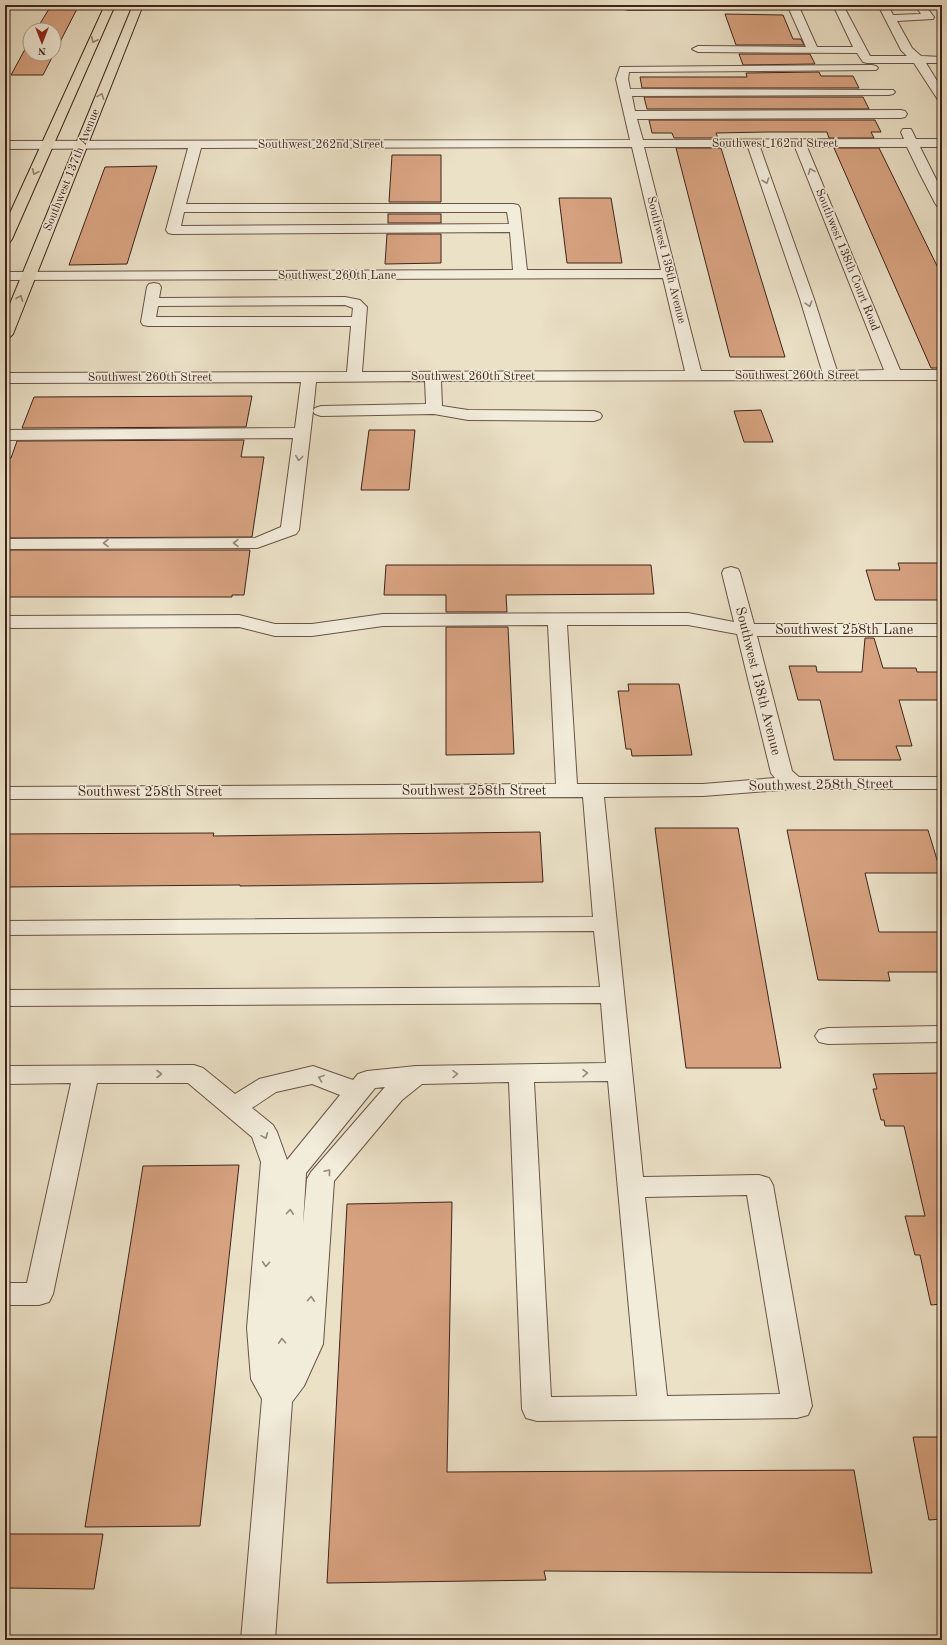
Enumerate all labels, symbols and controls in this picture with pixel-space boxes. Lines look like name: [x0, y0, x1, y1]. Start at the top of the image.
north arrow: [22, 22, 62, 62]
one-way arrow: [91, 36, 99, 44]
text: N: [37, 45, 46, 56]
one-way arrow: [97, 93, 105, 100]
street label: Southwest 137th Avenue: [42, 107, 102, 233]
street label: Southwest 162nd Street: [712, 138, 838, 150]
street label: Southwest 262nd Street: [258, 139, 384, 151]
one-way arrow: [808, 167, 816, 175]
one-way arrow: [31, 168, 39, 175]
one-way arrow: [761, 178, 770, 185]
street label: Southwest 138th Court Road: [813, 187, 881, 333]
street label: Southwest 138th Avenue: [644, 195, 688, 325]
street label: Southwest 260th Lane: [278, 270, 397, 282]
one-way arrow: [15, 294, 23, 301]
one-way arrow: [804, 300, 813, 307]
street label: Southwest 260th Street: [735, 370, 859, 382]
street label: Southwest 260th Street: [411, 371, 535, 383]
street label: Southwest 260th Street: [88, 372, 212, 384]
one-way arrow: [295, 455, 304, 461]
one-way arrow: [103, 539, 109, 547]
one-way arrow: [233, 539, 239, 547]
street label: Southwest 138th Avenue: [733, 605, 783, 757]
street label: Southwest 258th Lane: [775, 623, 913, 637]
street label: Southwest 258th Street: [748, 777, 894, 793]
street label: Southwest 258th Street: [401, 784, 547, 798]
street label: Southwest 258th Street: [77, 785, 223, 799]
one-way arrow: [582, 1069, 588, 1077]
one-way arrow: [156, 1070, 162, 1078]
one-way arrow: [452, 1070, 458, 1079]
one-way arrow: [318, 1074, 325, 1083]
one-way arrow: [260, 1133, 268, 1140]
one-way arrow: [323, 1169, 330, 1176]
one-way arrow: [286, 1209, 295, 1215]
one-way arrow: [262, 1261, 271, 1267]
one-way arrow: [307, 1296, 316, 1302]
one-way arrow: [278, 1338, 287, 1345]

